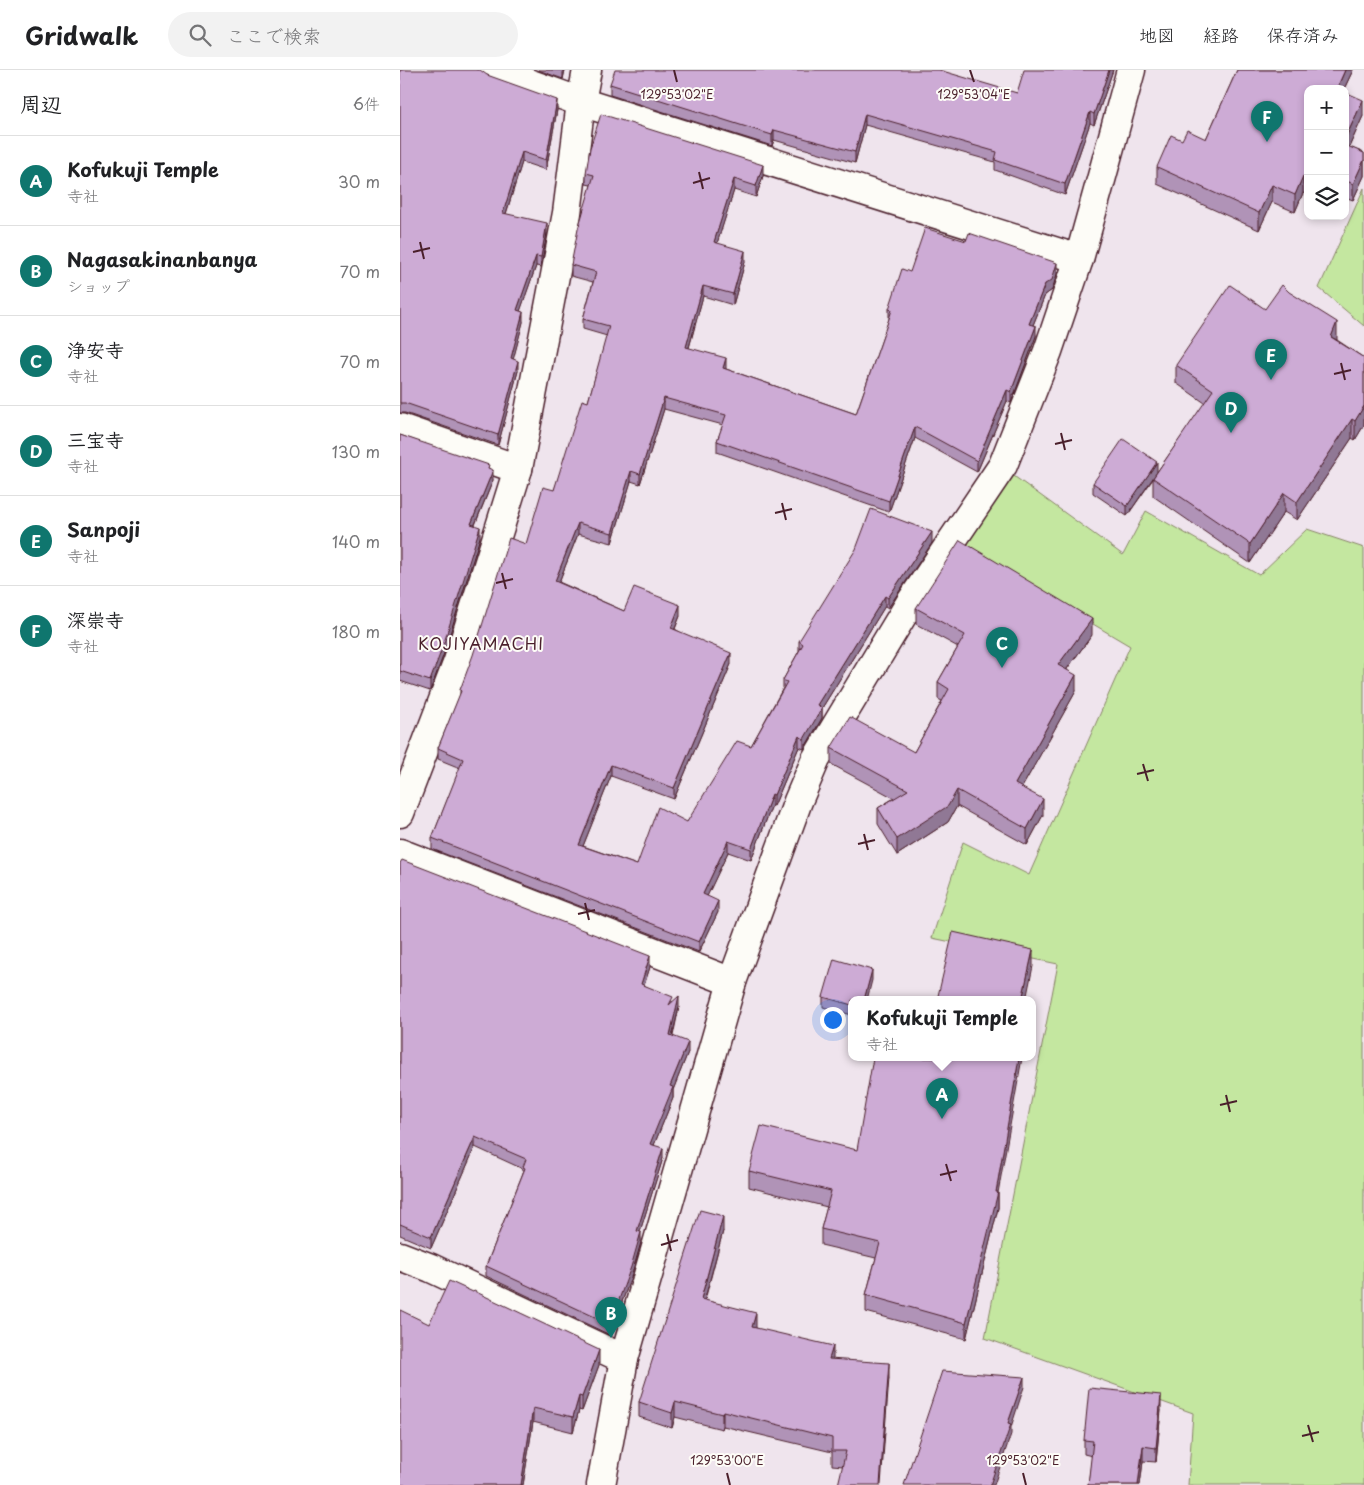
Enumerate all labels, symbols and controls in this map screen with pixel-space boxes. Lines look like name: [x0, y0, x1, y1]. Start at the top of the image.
search box: [168, 12, 518, 57]
text: Gridwalk: [25, 17, 138, 53]
icon: search: [186, 21, 214, 49]
text: ここで検索: [226, 21, 321, 49]
text: 地図: [1139, 21, 1175, 48]
text: 経路: [1203, 21, 1239, 48]
text: 保存済み: [1267, 21, 1339, 48]
text: 129°53'02"E: [641, 85, 713, 103]
text: 129°53'04"E: [938, 85, 1010, 103]
map controls: [1304, 85, 1349, 220]
button: +: [1304, 85, 1349, 130]
text: 周辺: [20, 87, 62, 119]
text: 6件: [353, 91, 380, 115]
pin: F: [1251, 101, 1283, 142]
button: −: [1304, 130, 1349, 175]
text: Kofukuji Temple: [67, 155, 219, 183]
text: A: [30, 169, 42, 193]
text: 30 m: [338, 169, 380, 193]
button: layers: [1304, 175, 1349, 220]
text: 寺社: [67, 183, 99, 207]
text: Nagasakinanbanya: [67, 245, 257, 273]
text: B: [31, 259, 41, 283]
text: 70 m: [340, 259, 380, 283]
text: ショップ: [67, 273, 130, 297]
text: 浄安寺: [67, 335, 124, 363]
pin: E: [1255, 339, 1287, 380]
text: C: [30, 349, 42, 373]
text: 70 m: [340, 349, 380, 373]
text: 寺社: [67, 363, 99, 387]
pin: D: [1215, 392, 1247, 433]
text: 三宝寺: [67, 425, 124, 453]
text: D: [30, 439, 42, 463]
text: 130 m: [332, 439, 380, 463]
text: 寺社: [67, 453, 99, 477]
text: Sanpoji: [67, 515, 140, 543]
text: E: [31, 529, 41, 553]
text: 140 m: [332, 529, 380, 553]
text: 寺社: [67, 543, 99, 567]
text: 深崇寺: [67, 605, 124, 633]
text: F: [31, 619, 41, 643]
text: 180 m: [332, 619, 380, 643]
pin: C: [986, 627, 1018, 668]
district label: KOJIYAMACHI: [418, 631, 544, 655]
text: 寺社: [67, 633, 99, 657]
popup: [848, 996, 1036, 1061]
text: Kofukuji Temple: [866, 1003, 1018, 1031]
your location: [820, 1007, 846, 1033]
text: 寺社: [866, 1031, 898, 1055]
pin: A: [926, 1078, 958, 1119]
pin: B: [595, 1297, 627, 1338]
text: 129°53'00"E: [690, 1451, 764, 1469]
text: 129°53'02"E: [987, 1451, 1059, 1469]

